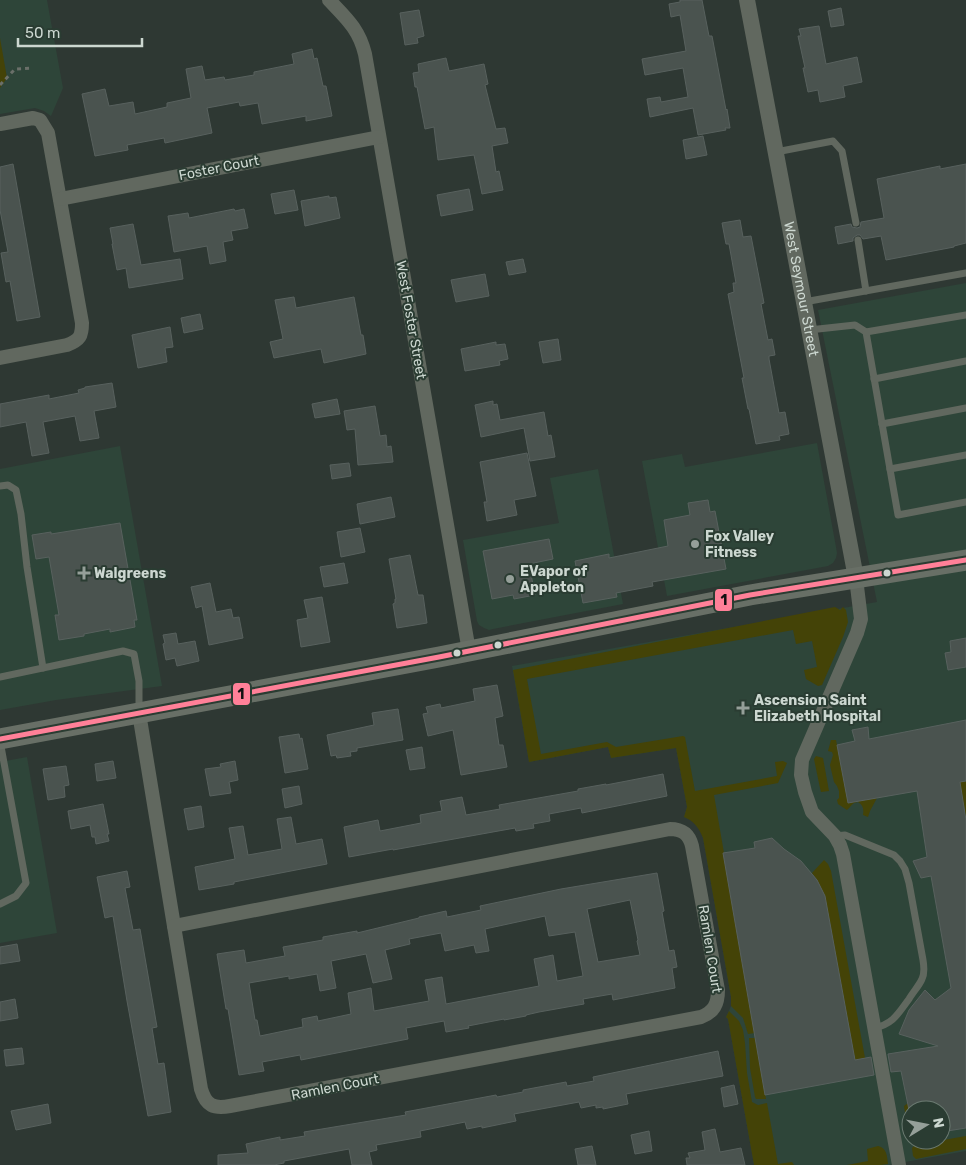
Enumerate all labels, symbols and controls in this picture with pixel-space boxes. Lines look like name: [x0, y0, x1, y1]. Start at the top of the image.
scale bar: [18, 15, 141, 47]
text: 50 m: [25, 24, 60, 42]
street label: Foster Court: [177, 152, 261, 184]
street label: West Seymour Street: [780, 220, 823, 358]
street label: West Foster Street: [392, 259, 430, 381]
place label: Fox Valley Fitness: [705, 528, 775, 561]
marker: Fox Valley Fitness: [689, 538, 701, 550]
place label: EVapor of Appleton: [520, 563, 588, 596]
place label: Walgreens: [94, 565, 166, 582]
marker: Walgreens: [78, 567, 90, 579]
unlabelled marker: [882, 568, 892, 578]
marker: EVapor of Appleton: [504, 573, 516, 585]
line badge: 1: [714, 588, 733, 612]
text: 1: [721, 592, 728, 609]
unlabelled marker: [493, 640, 503, 650]
unlabelled marker: [452, 648, 462, 658]
line badge: 1: [232, 682, 251, 706]
text: 1: [238, 686, 245, 703]
place label: Ascension Saint Elizabeth Hospital: [754, 692, 881, 725]
marker: Ascension Saint Elizabeth Hospital: [736, 701, 750, 715]
street label: Ramlen Court: [695, 904, 725, 995]
street label: Ramlen Court: [290, 1070, 381, 1104]
north arrow: [901, 1100, 951, 1150]
text: N: [929, 1116, 948, 1129]

